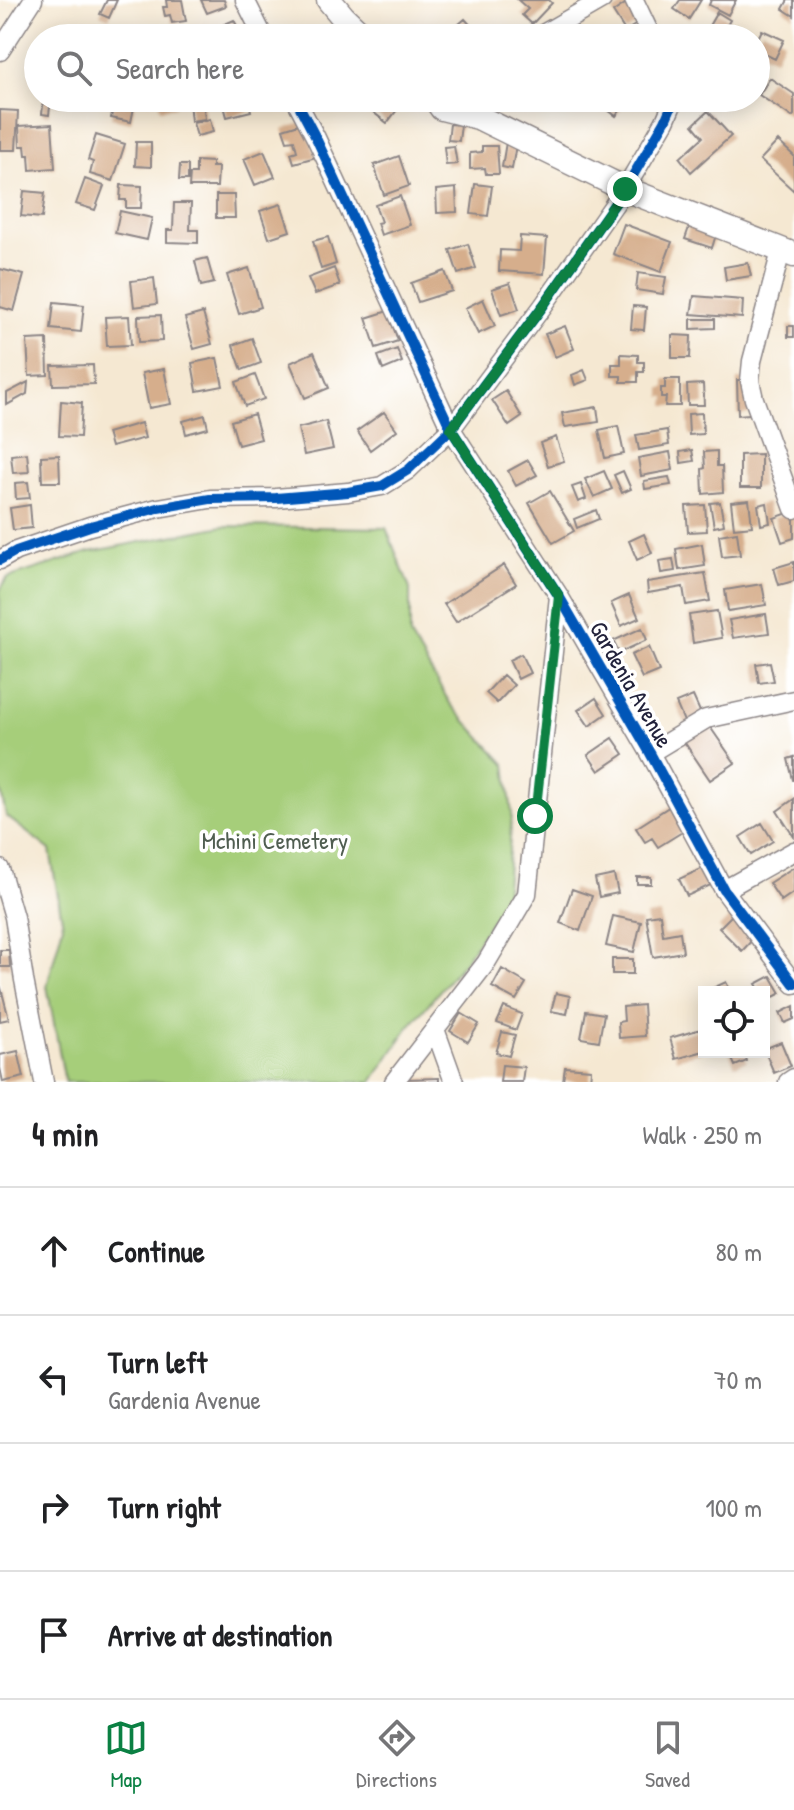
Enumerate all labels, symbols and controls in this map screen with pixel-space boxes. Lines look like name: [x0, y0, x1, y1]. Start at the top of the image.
search box: [24, 24, 770, 112]
icon: search: [52, 46, 96, 90]
text: Search here: [116, 48, 244, 88]
route end: [607, 171, 643, 207]
street label: Gardenia Avenue: [583, 615, 681, 753]
route start: [517, 798, 553, 834]
park label: Mchini Cemetery: [202, 824, 348, 856]
map controls: [698, 986, 770, 1058]
button: locate: [698, 986, 770, 1058]
text: 4 min: [32, 1111, 99, 1157]
text: Walk · 250 m: [642, 1117, 762, 1152]
icon: ahead: [32, 1229, 76, 1273]
text: Continue: [108, 1231, 205, 1271]
text: 80 m: [715, 1234, 762, 1269]
text: Turn left: [108, 1342, 207, 1382]
icon: left: [32, 1357, 76, 1401]
text: 70 m: [714, 1362, 762, 1397]
text: Gardenia Avenue: [108, 1382, 261, 1417]
icon: right: [32, 1485, 76, 1529]
text: Turn right: [108, 1487, 221, 1527]
text: 100 m: [706, 1490, 762, 1525]
icon: arrive: [32, 1613, 76, 1657]
text: Arrive at destination: [108, 1615, 333, 1655]
tab: Map: [104, 1716, 148, 1794]
tab: Directions: [356, 1716, 437, 1794]
tab: Saved: [645, 1716, 690, 1794]

